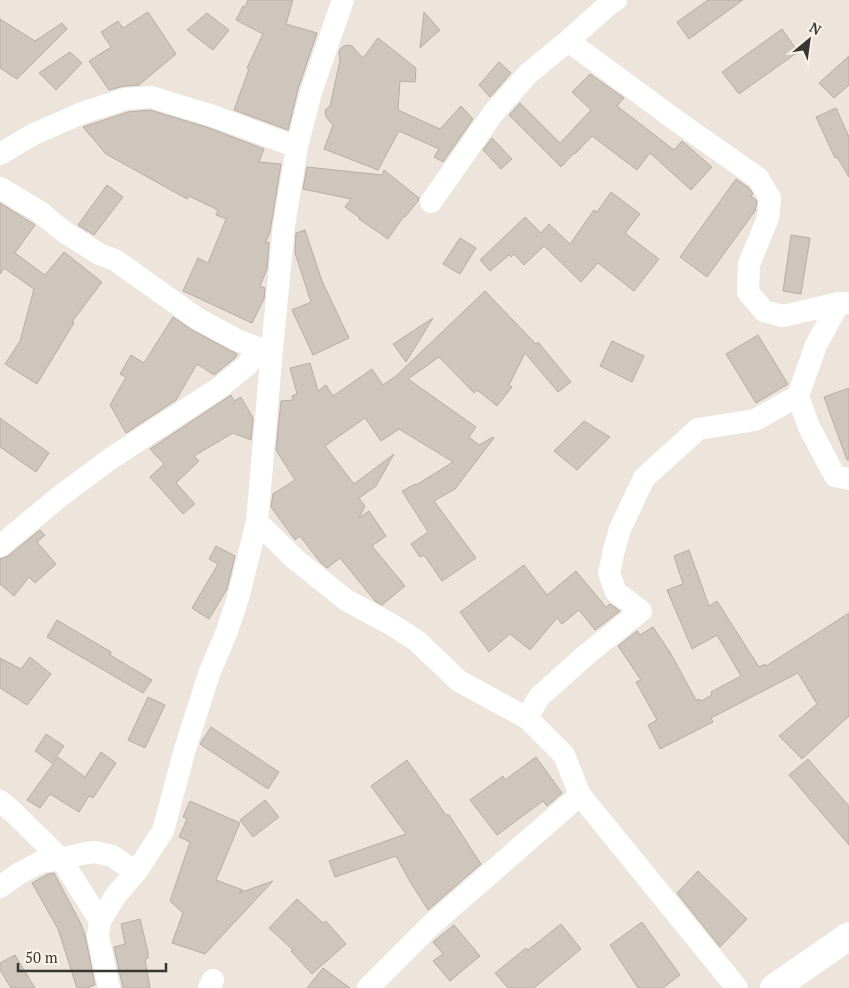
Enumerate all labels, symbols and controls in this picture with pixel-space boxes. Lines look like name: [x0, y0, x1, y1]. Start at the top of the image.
north arrow: [784, 15, 834, 65]
text: N: [806, 17, 825, 39]
scale bar: [18, 940, 165, 972]
text: 50 m: [25, 947, 58, 967]

